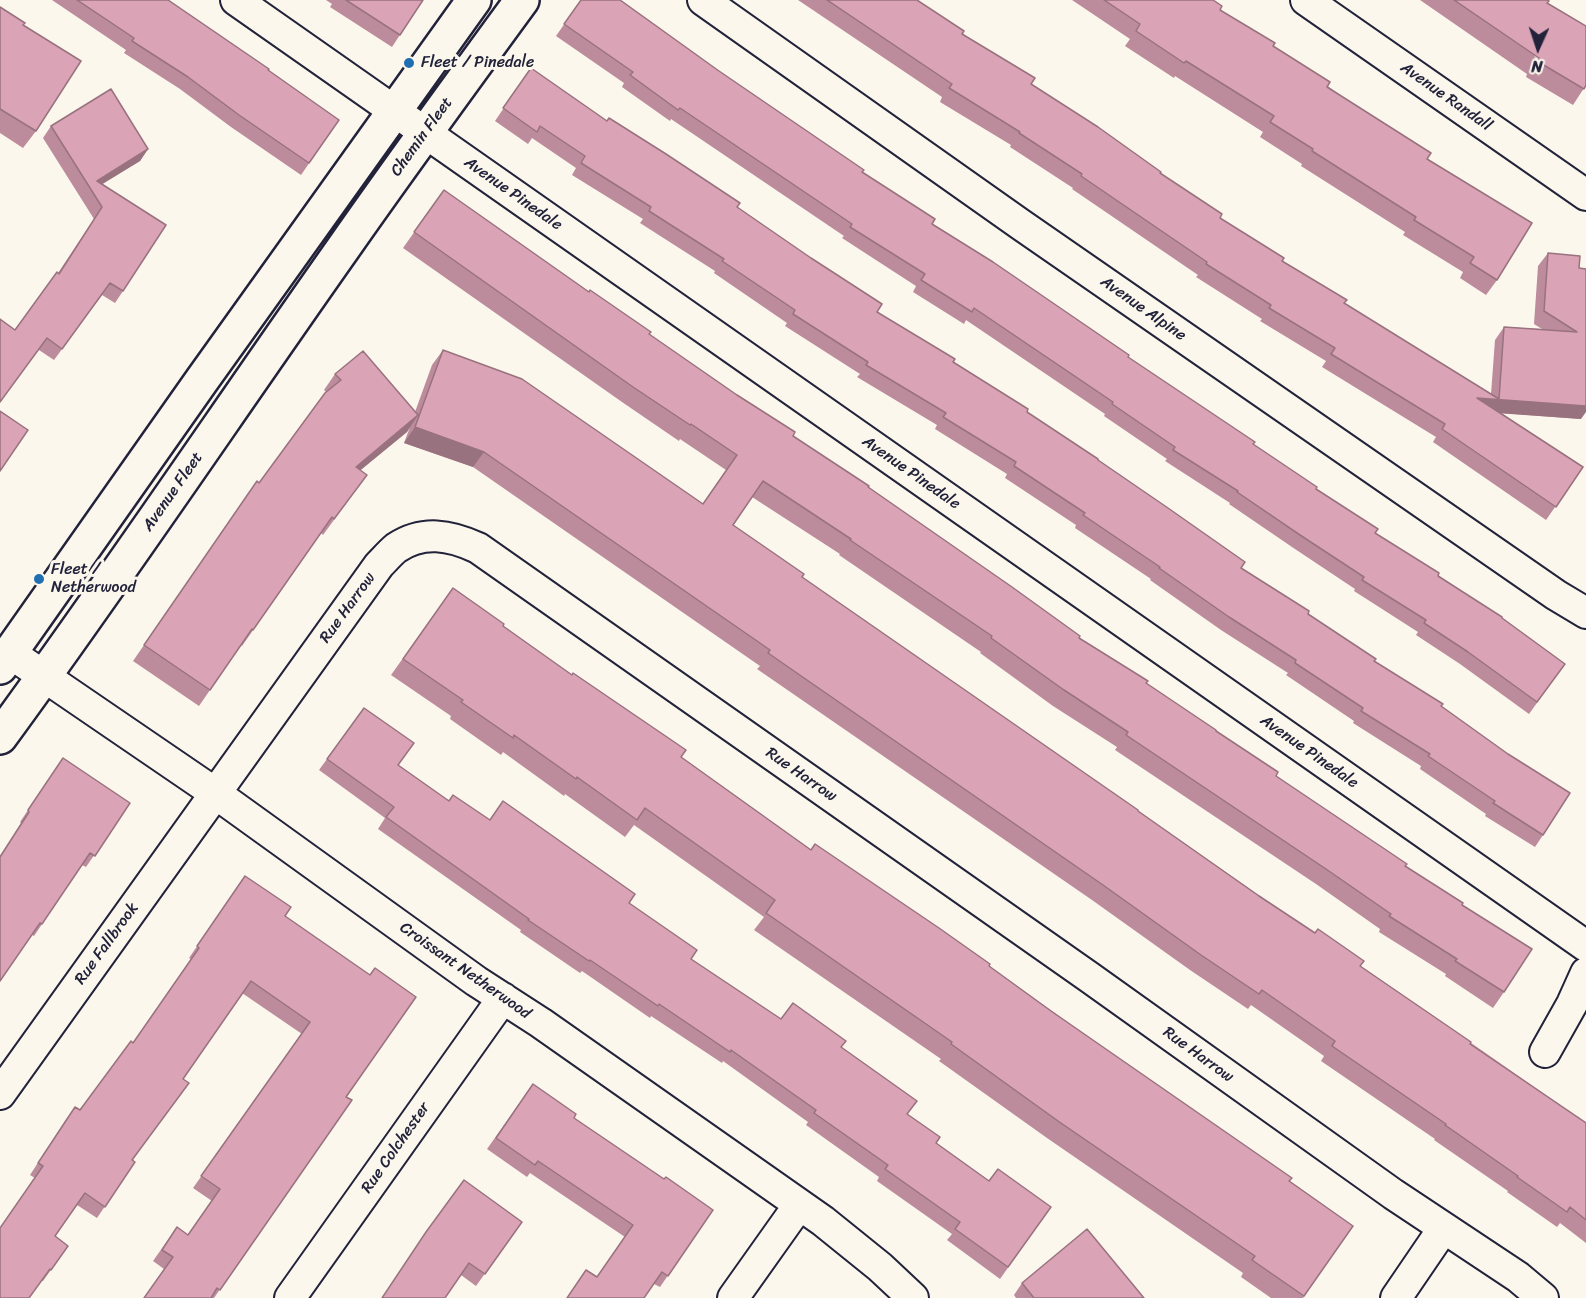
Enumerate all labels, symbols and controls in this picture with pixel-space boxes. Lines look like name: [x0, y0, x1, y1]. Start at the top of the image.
north arrow: [1508, 18, 1568, 78]
text: N: [1531, 52, 1543, 81]
place label: Fleet / Pinedale: [421, 53, 534, 73]
marker: Fleet / Pinedale: [402, 56, 416, 70]
street label: Avenue Randall: [1397, 58, 1495, 136]
street label: Chemin Fleet: [387, 94, 457, 180]
street label: Avenue Pinedale: [460, 153, 566, 235]
street label: Avenue Alpine: [1097, 272, 1189, 346]
street label: Avenue Pinedale: [858, 432, 964, 514]
street label: Avenue Fleet: [139, 449, 207, 535]
place label: Fleet / Netherwood: [51, 560, 136, 598]
street label: Rue Harrow: [316, 569, 380, 647]
marker: Fleet / Netherwood: [32, 572, 46, 586]
street label: Avenue Pinedale: [1256, 711, 1362, 793]
street label: Rue Harrow: [762, 744, 840, 806]
street label: Rue Fallbrook: [71, 899, 143, 989]
street label: Croissant Netherwood: [396, 918, 534, 1024]
street label: Rue Harrow: [1159, 1023, 1237, 1087]
street label: Rue Colchester: [358, 1099, 434, 1197]

